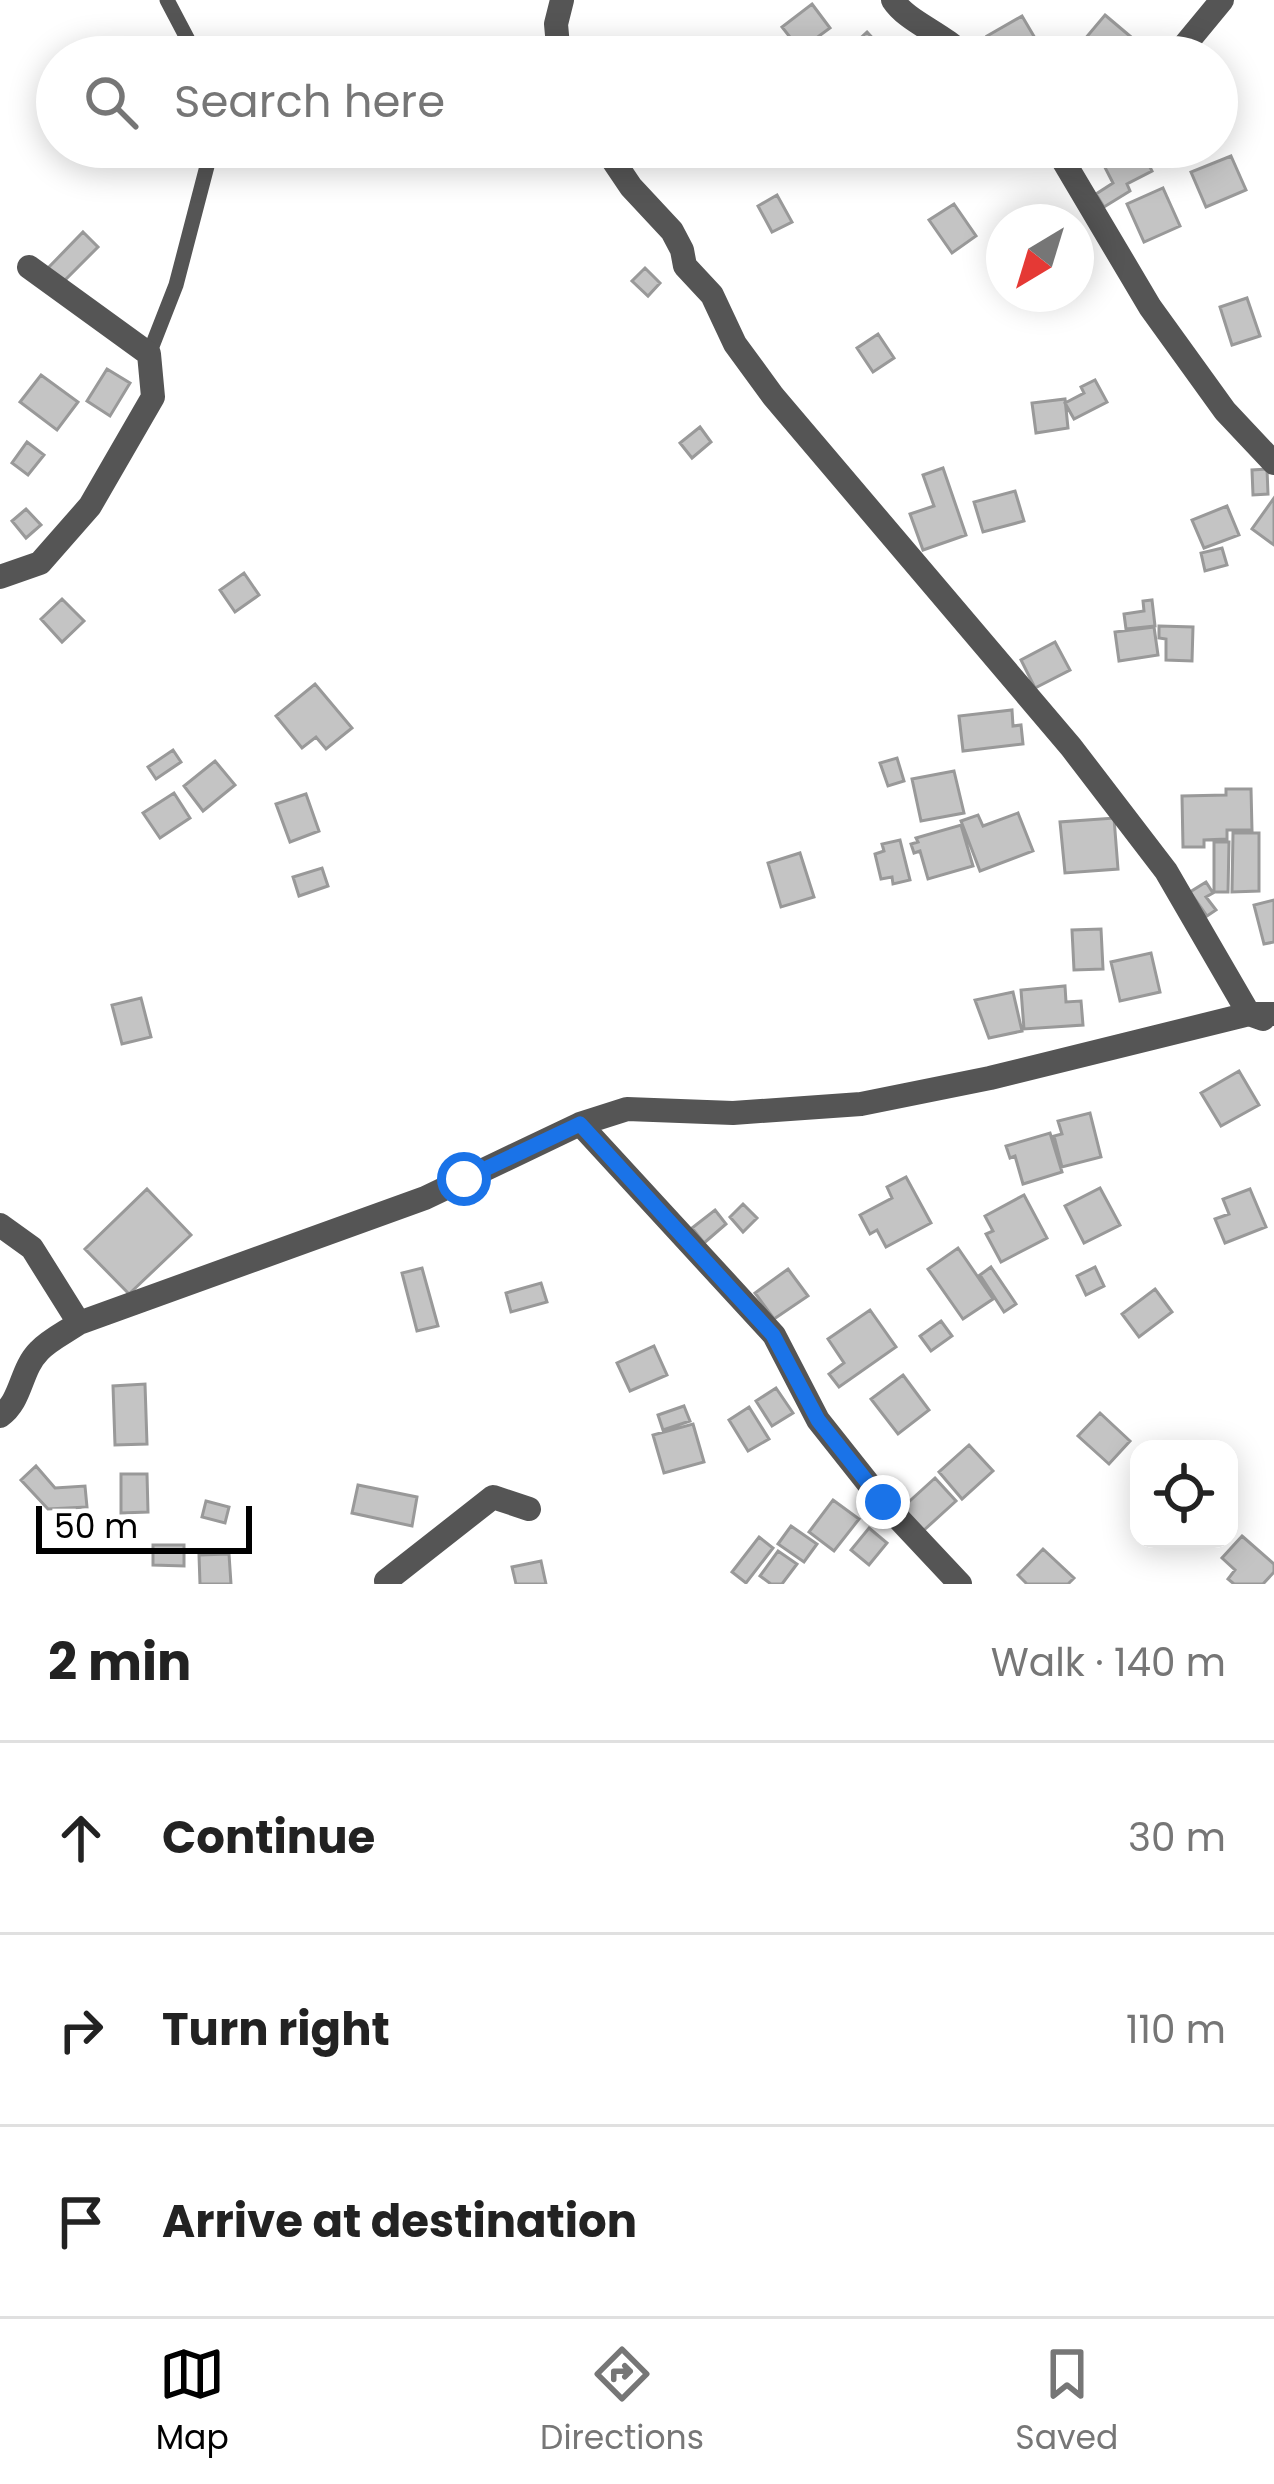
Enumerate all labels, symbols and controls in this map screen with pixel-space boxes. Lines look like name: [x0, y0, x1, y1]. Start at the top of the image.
search box: [36, 36, 1238, 168]
icon: search: [78, 69, 144, 135]
text: Search here: [174, 70, 445, 133]
north arrow: [986, 204, 1094, 312]
route start: [437, 1152, 491, 1206]
map controls: [1130, 1440, 1238, 1548]
button: locate: [1130, 1440, 1238, 1548]
route end: [856, 1475, 910, 1529]
scale bar: [36, 1500, 252, 1553]
text: 50 m: [54, 1503, 138, 1550]
text: 2 min: [48, 1626, 191, 1698]
text: Walk · 140 m: [991, 1635, 1226, 1690]
icon: ahead: [48, 1805, 114, 1871]
text: Continue: [162, 1806, 375, 1869]
text: 30 m: [1128, 1810, 1226, 1865]
icon: right: [48, 1997, 114, 2063]
text: Turn right: [162, 1998, 390, 2061]
text: 110 m: [1126, 2002, 1226, 2057]
icon: arrive: [48, 2189, 114, 2255]
text: Arrive at destination: [162, 2190, 637, 2253]
tab: Map: [156, 2341, 229, 2463]
tab: Directions: [540, 2341, 704, 2463]
tab: Saved: [1015, 2341, 1118, 2463]

